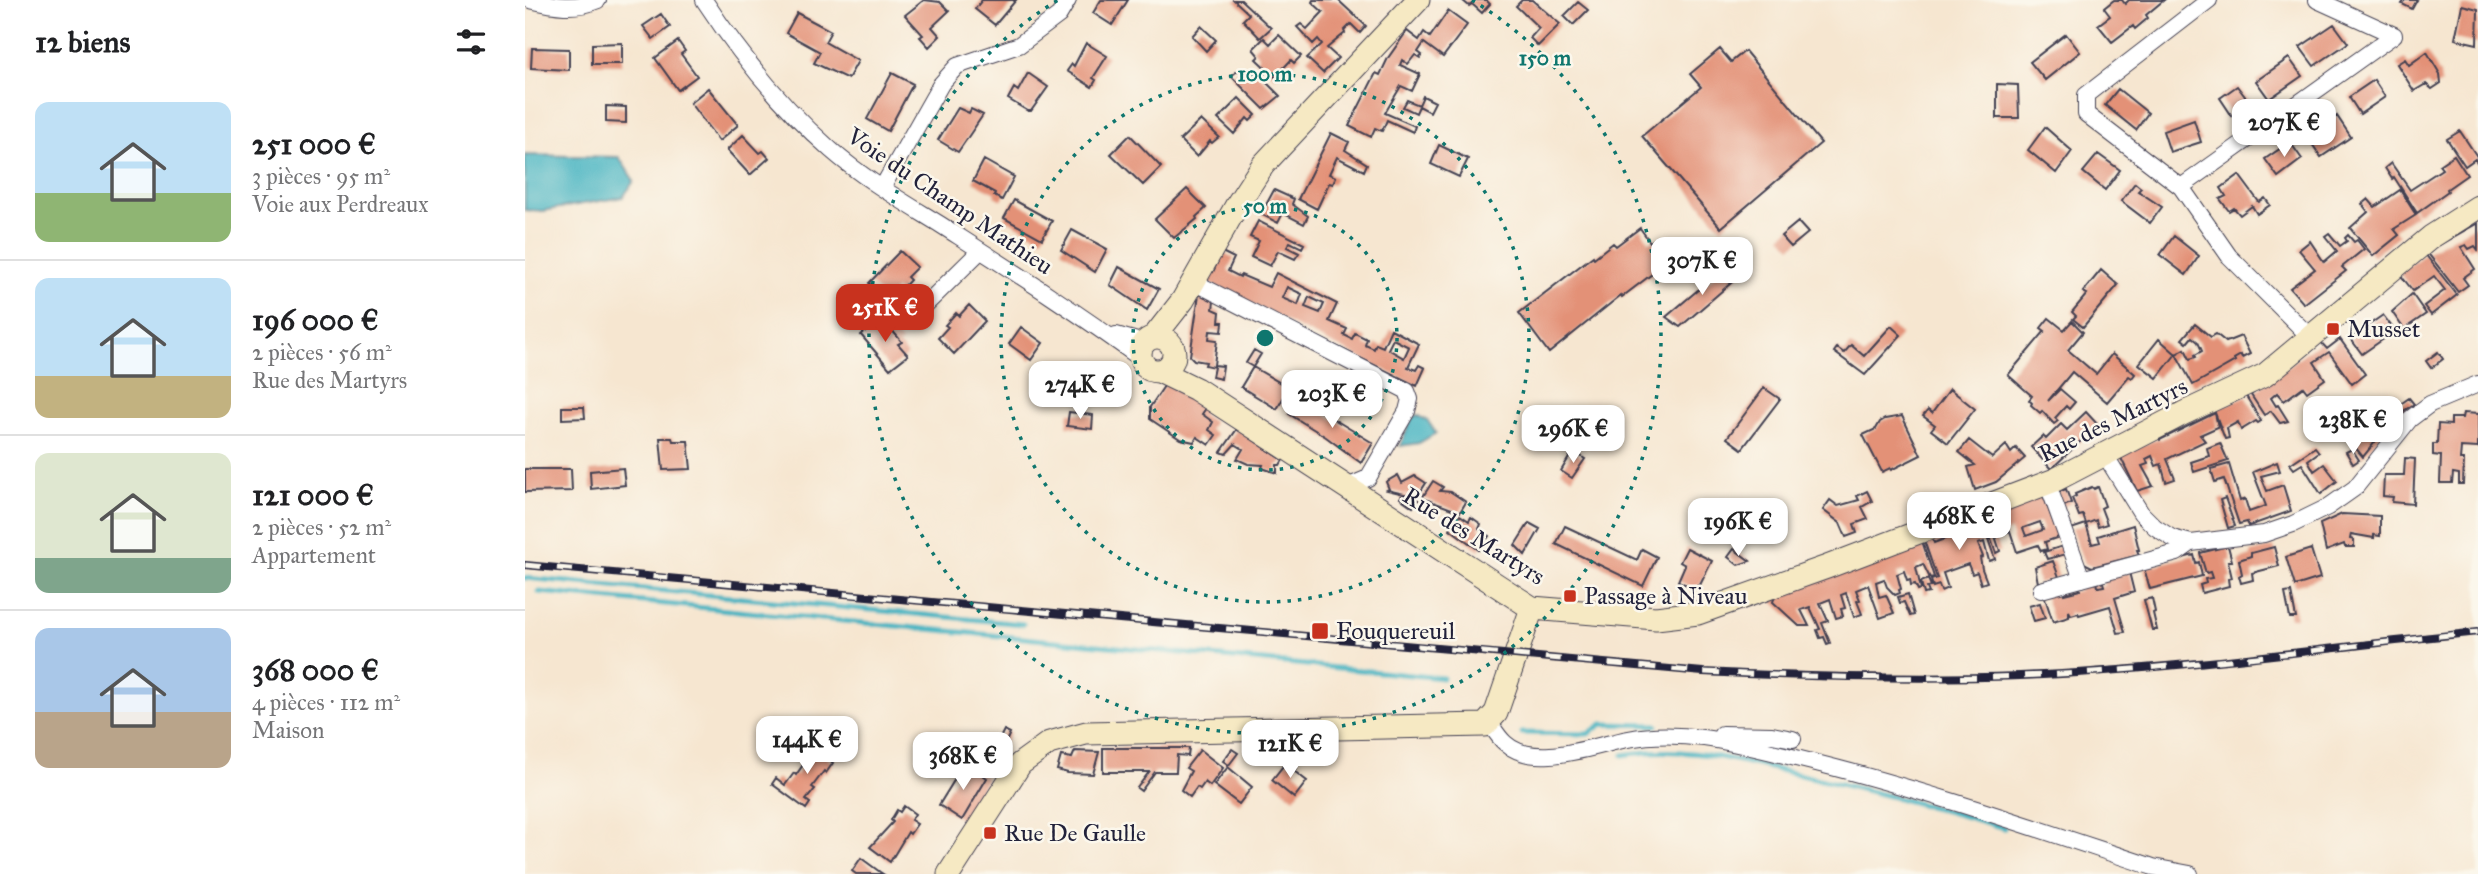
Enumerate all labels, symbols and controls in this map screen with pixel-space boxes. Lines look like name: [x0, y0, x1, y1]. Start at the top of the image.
icon: filters: [452, 23, 490, 61]
text: 12 biens: [35, 24, 130, 60]
text: 150 m: [1519, 45, 1571, 71]
text: 100 m: [1238, 61, 1293, 87]
pin: 207K €: [2227, 100, 2341, 159]
text: 207K €: [2248, 108, 2320, 136]
street label: Voie du Champ Mathieu: [840, 120, 1059, 281]
text: 251 000 €: [252, 126, 376, 162]
icon: home: [91, 130, 175, 214]
text: 3 pièces · 95 m²: [252, 162, 390, 190]
text: Voie aux Perdreaux: [252, 190, 429, 218]
text: 50 m: [1243, 193, 1287, 219]
pin: 307K €: [1645, 238, 1759, 297]
text: 307K €: [1667, 246, 1737, 274]
pin: 251K €: [828, 284, 942, 344]
text: 251K €: [852, 293, 918, 321]
text: 196 000 €: [252, 302, 379, 338]
icon: home: [91, 306, 175, 390]
place label: Musset: [2347, 314, 2421, 344]
marker: Musset: [2325, 321, 2341, 337]
centre of rings: [1253, 326, 1277, 350]
text: 2 pièces · 56 m²: [252, 338, 392, 366]
pin: 274K €: [1023, 362, 1137, 421]
text: Rue des Martyrs: [252, 366, 407, 394]
text: 274K €: [1045, 370, 1115, 398]
pin: 203K €: [1275, 370, 1389, 430]
street label: Rue des Martyrs: [2034, 371, 2192, 469]
text: 203K €: [1297, 379, 1367, 407]
pin: 238K €: [2296, 396, 2410, 456]
text: 238K €: [2319, 405, 2387, 433]
pin: 296K €: [1516, 406, 1630, 465]
text: 296K €: [1538, 414, 1608, 442]
text: 121 000 €: [252, 477, 374, 513]
street label: Rue des Martyrs: [1397, 480, 1551, 592]
icon: home: [91, 481, 175, 565]
pin: 468K €: [1902, 492, 2016, 552]
pin: 196K €: [1681, 498, 1795, 558]
text: 468K €: [1923, 501, 1995, 529]
text: 196K €: [1704, 507, 1772, 535]
text: 2 pièces · 52 m²: [252, 513, 391, 541]
text: Appartement: [252, 541, 376, 569]
place label: Passage à Niveau: [1584, 581, 1748, 611]
marker: Passage à Niveau: [1562, 588, 1578, 604]
place label: Fouquereuil: [1336, 616, 1456, 646]
marker: Fouquereuil: [1310, 621, 1330, 641]
text: 368 000 €: [252, 652, 379, 688]
icon: home: [91, 656, 175, 740]
text: 4 pièces · 112 m²: [252, 688, 400, 716]
text: Maison: [252, 716, 324, 744]
pin: 144K €: [750, 716, 864, 776]
pin: 121K €: [1233, 720, 1347, 780]
text: 144K €: [772, 725, 842, 753]
text: 121K €: [1258, 729, 1322, 757]
pin: 368K €: [906, 732, 1020, 792]
text: 368K €: [929, 741, 997, 769]
place label: Rue De Gaulle: [1004, 818, 1146, 848]
marker: Rue De Gaulle: [982, 825, 998, 841]

